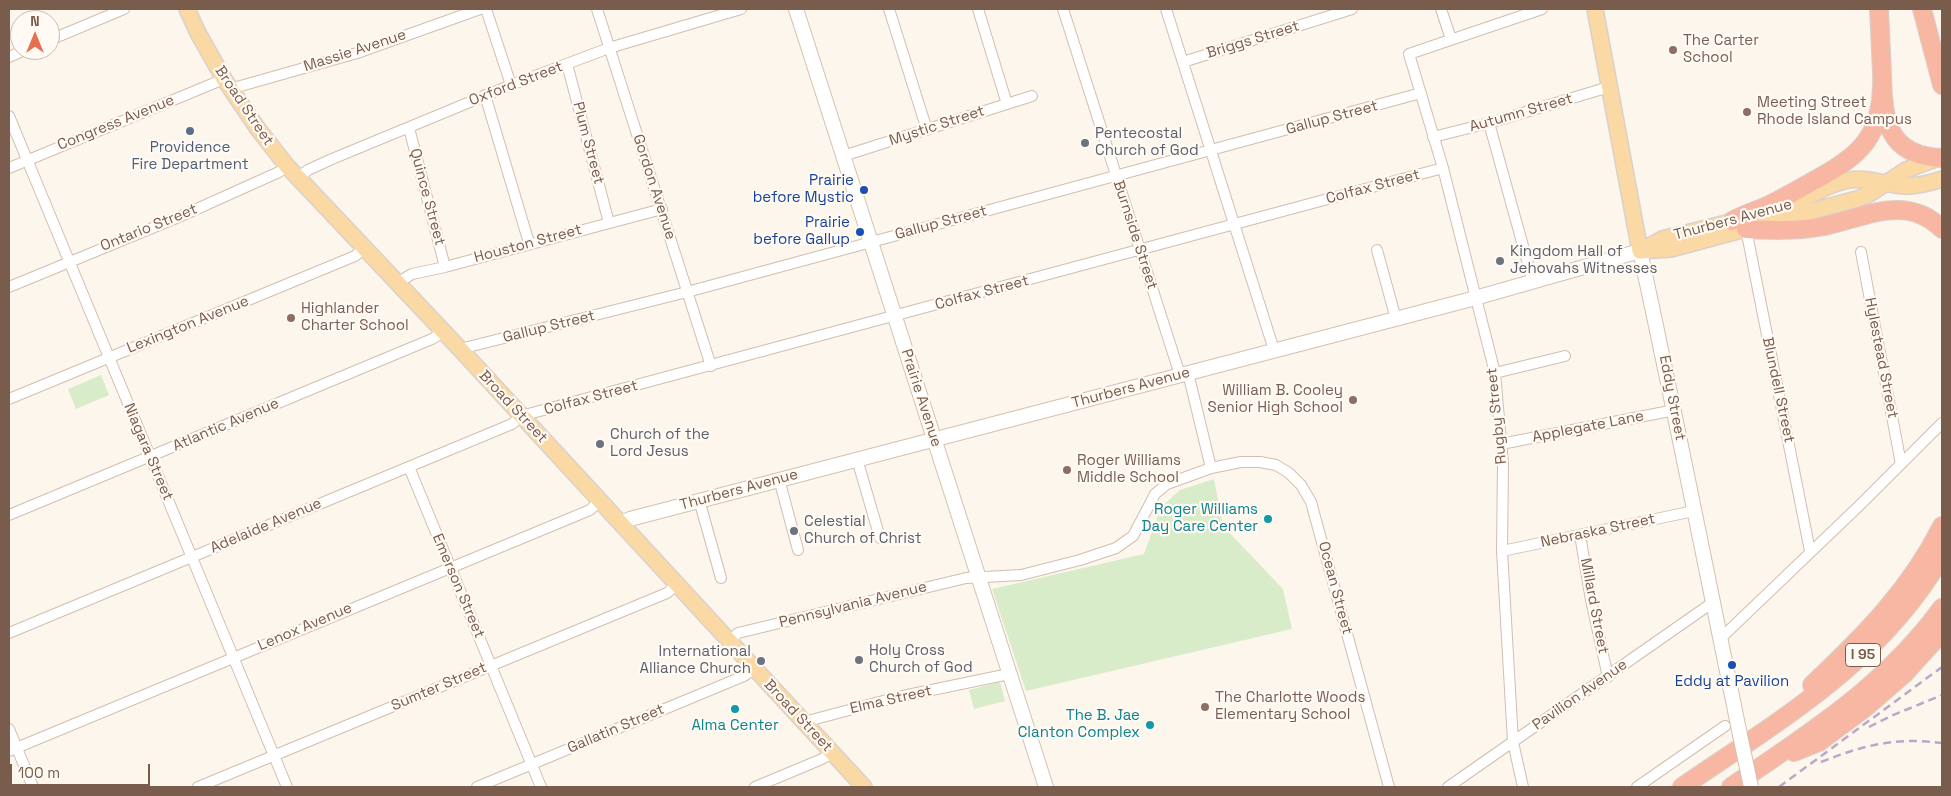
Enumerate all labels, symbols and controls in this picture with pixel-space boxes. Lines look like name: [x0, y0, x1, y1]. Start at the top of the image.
north arrow: [10, 10, 60, 60]
text: N: [30, 12, 40, 30]
street label: Briggs Street: [1204, 17, 1302, 63]
street label: Massie Avenue: [301, 26, 409, 76]
place label: The Carter School: [1683, 32, 1759, 67]
marker: The Carter School: [1667, 44, 1679, 56]
street label: Oxford Street: [466, 58, 566, 110]
street label: Broad Street: [211, 63, 277, 149]
street label: Autumn Street: [1467, 90, 1575, 136]
street label: Congress Avenue: [55, 91, 177, 155]
place label: Meeting Street Rhode Island Campus: [1757, 94, 1912, 129]
street label: Gallup Street: [1284, 97, 1380, 139]
street label: Plum Street: [568, 100, 608, 186]
street label: Mystic Street: [887, 102, 987, 150]
marker: Meeting Street Rhode Island Campus: [1741, 106, 1753, 118]
marker: Providence Fire Department: [184, 125, 196, 137]
place label: Pentecostal Church of God: [1095, 125, 1199, 160]
street label: Gordon Avenue: [629, 132, 679, 242]
marker: Pentecostal Church of God: [1079, 137, 1091, 149]
place label: Providence Fire Department: [131, 139, 249, 174]
street label: Quince Street: [405, 147, 449, 247]
street label: Colfax Street: [1324, 166, 1422, 208]
place label: Prairie before Mystic: [753, 172, 854, 207]
street label: Burnside Street: [1109, 178, 1161, 292]
marker: Prairie before Mystic: [858, 184, 870, 196]
street label: Thurbers Avenue: [1672, 196, 1794, 244]
street label: Ontario Street: [98, 200, 200, 256]
street label: Gallup Street: [893, 202, 989, 244]
place label: Prairie before Gallup: [753, 214, 850, 249]
street label: Houston Street: [472, 221, 584, 267]
marker: Prairie before Gallup: [854, 226, 866, 238]
place label: Kingdom Hall of Jehovahs Witnesses: [1510, 243, 1657, 278]
marker: Kingdom Hall of Jehovahs Witnesses: [1494, 255, 1506, 267]
street label: Colfax Street: [933, 272, 1031, 314]
street label: Lexington Avenue: [124, 292, 252, 358]
street label: Hylestead Street: [1860, 296, 1902, 420]
place label: Highlander Charter School: [301, 300, 409, 335]
street label: Gallup Street: [501, 307, 597, 347]
marker: Highlander Charter School: [285, 312, 297, 324]
street label: Blundell Street: [1758, 336, 1798, 444]
street label: Prairie Avenue: [897, 347, 945, 449]
street label: Eddy Street: [1655, 354, 1689, 442]
street label: Thurbers Avenue: [1070, 364, 1192, 412]
street label: Broad Street: [475, 367, 551, 447]
street label: Rugby Street: [1483, 367, 1511, 465]
street label: Colfax Street: [542, 377, 640, 419]
place label: William B. Cooley Senior High School: [1208, 382, 1343, 417]
street label: Atlantic Avenue: [170, 394, 282, 456]
marker: William B. Cooley Senior High School: [1347, 394, 1359, 406]
street label: Niagara Street: [119, 401, 177, 503]
street label: Applegate Lane: [1531, 407, 1645, 447]
place label: Church of the Lord Jesus: [610, 426, 710, 461]
marker: Church of the Lord Jesus: [594, 438, 606, 450]
place label: Roger Williams Middle School: [1077, 452, 1181, 487]
marker: Roger Williams Middle School: [1061, 464, 1073, 476]
street label: Thurbers Avenue: [678, 466, 800, 514]
street label: Adelaide Avenue: [208, 494, 324, 558]
place label: Roger Williams Day Care Center: [1142, 501, 1258, 536]
street label: Nebraska Street: [1539, 510, 1657, 552]
place label: Celestial Church of Christ: [804, 513, 922, 548]
marker: Roger Williams Day Care Center: [1262, 513, 1274, 525]
marker: Celestial Church of Christ: [788, 525, 800, 537]
street label: Emerson Street: [428, 531, 488, 641]
street label: Ocean Street: [1314, 540, 1356, 636]
street label: Millard Street: [1576, 556, 1612, 656]
street label: Pennsylvania Avenue: [777, 578, 929, 632]
street label: Lenox Avenue: [255, 599, 355, 655]
place label: Holy Cross Church of God: [869, 642, 973, 677]
place label: International Alliance Church: [640, 643, 751, 678]
road number: I 95: [1846, 644, 1880, 666]
marker: Holy Cross Church of God: [853, 654, 865, 666]
marker: International Alliance Church: [755, 655, 767, 667]
street label: Pavilion Avenue: [1529, 656, 1631, 734]
street label: Sumter Street: [389, 659, 489, 715]
marker: Eddy at Pavilion: [1726, 659, 1738, 671]
place label: Eddy at Pavilion: [1675, 673, 1789, 691]
street label: Broad Street: [760, 676, 836, 756]
street label: Elma Street: [848, 682, 934, 718]
place label: The Charlotte Woods Elementary School: [1215, 689, 1365, 724]
street label: Gallatin Street: [565, 700, 667, 758]
marker: The Charlotte Woods Elementary School: [1199, 701, 1211, 713]
marker: Alma Center: [729, 703, 741, 715]
place label: The B. Jae Clanton Complex: [1018, 707, 1140, 742]
place label: Alma Center: [691, 717, 779, 735]
marker: The B. Jae Clanton Complex: [1144, 719, 1156, 731]
scale bar: [12, 754, 152, 786]
text: 100 m: [18, 763, 60, 782]

